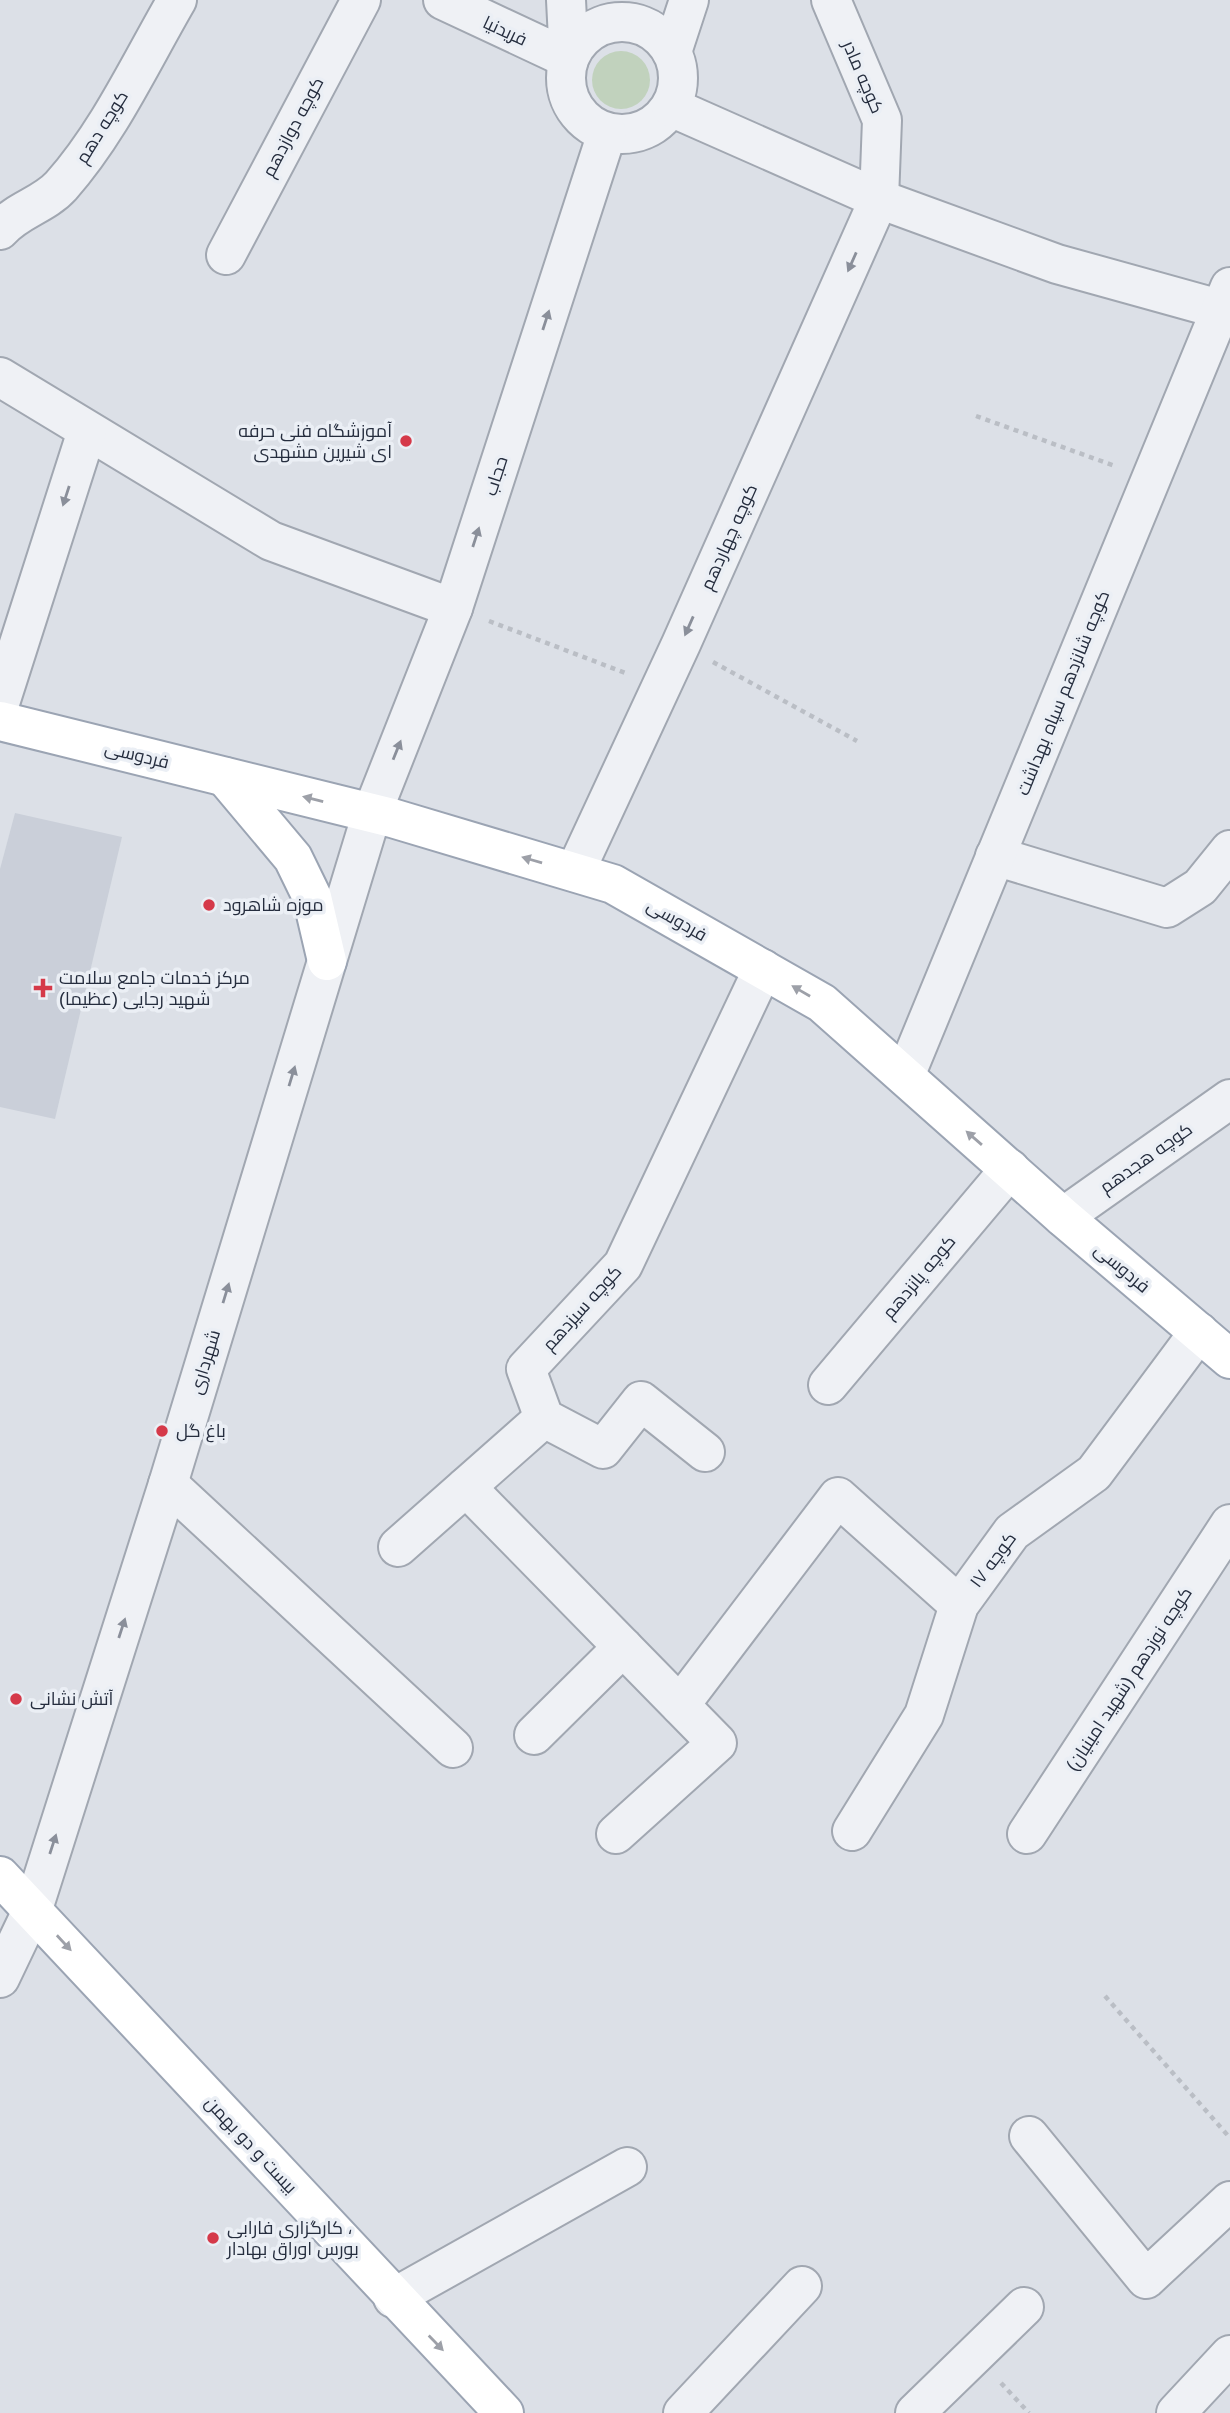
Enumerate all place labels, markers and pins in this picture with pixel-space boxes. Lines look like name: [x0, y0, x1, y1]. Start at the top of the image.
place label: آموزشگاه فنی حرفه ای شیرین مشهدی: [238, 421, 392, 463]
marker: آموزشگاه فنی حرفه ای شیرین مشهدی: [398, 433, 414, 449]
place label: موزه شاهرود: [223, 895, 324, 916]
marker: موزه شاهرود: [201, 897, 217, 913]
place label: مرکز خدمات جامع سلامت شهید رجایی (عظیما): [59, 968, 250, 1010]
marker: مرکز خدمات جامع سلامت شهید رجایی (عظیما): [33, 978, 53, 998]
place label: باغ گل: [176, 1421, 226, 1443]
marker: باغ گل: [154, 1423, 170, 1439]
place label: آتش نشانی: [30, 1689, 114, 1710]
marker: آتش نشانی: [8, 1691, 24, 1707]
place label: کارگزاری فارابی ، بورس اوراق بهادار: [226, 2218, 359, 2261]
marker: کارگزاری فارابی ، بورس اوراق بهادار: [205, 2230, 221, 2246]

